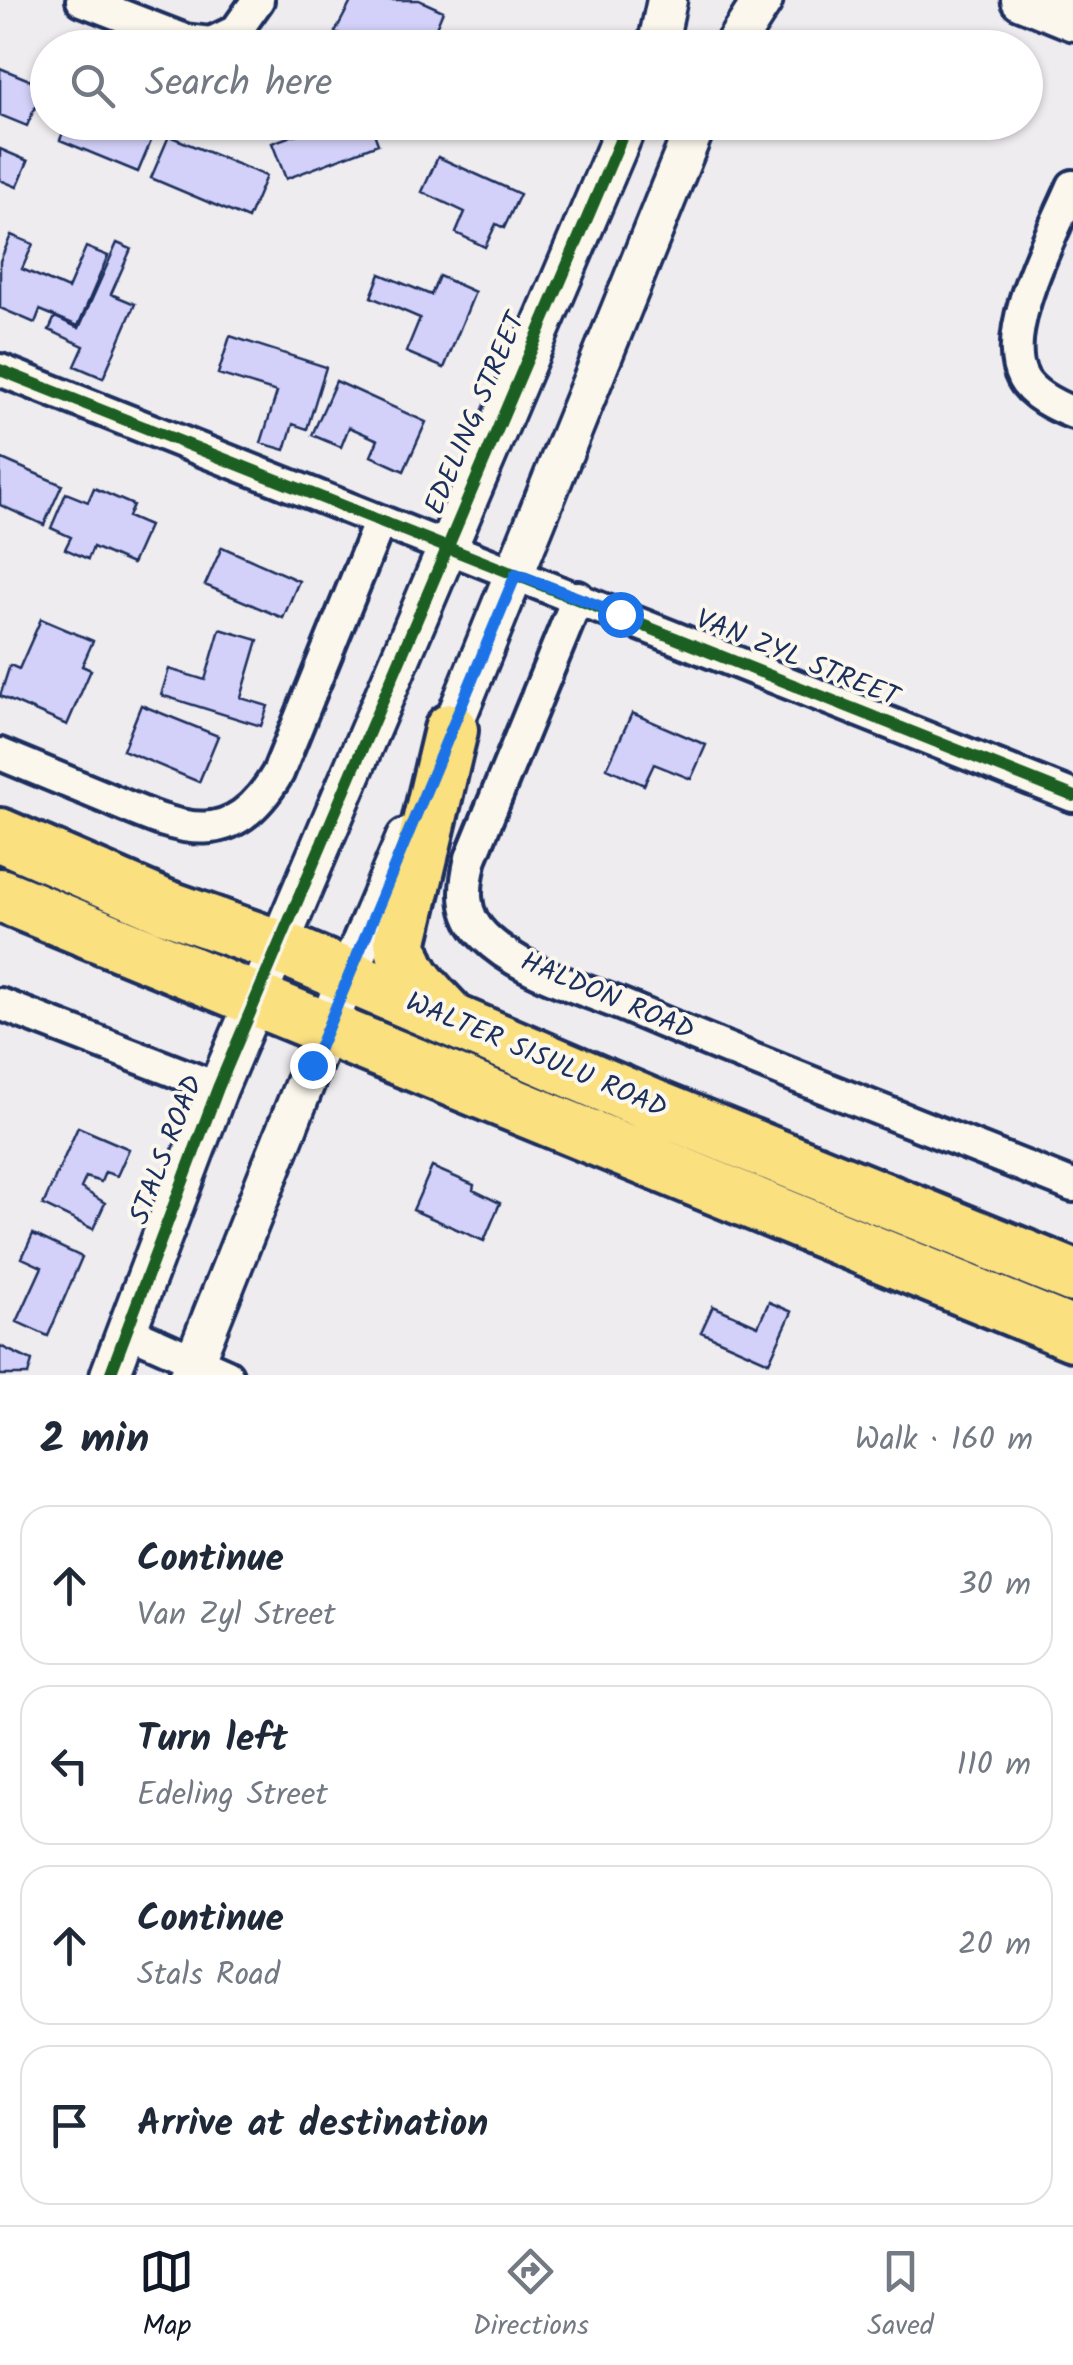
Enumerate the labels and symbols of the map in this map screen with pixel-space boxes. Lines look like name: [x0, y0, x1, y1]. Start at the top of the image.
street label: EDELING STREET: [413, 304, 540, 522]
route start: [598, 592, 644, 638]
street label: VAN ZYL STREET: [688, 598, 907, 721]
street label: HALDON ROAD: [513, 940, 701, 1054]
street label: WALTER SISULU ROAD: [398, 981, 674, 1131]
route end: [290, 1043, 336, 1089]
street label: STALS ROAD: [118, 1069, 216, 1231]

